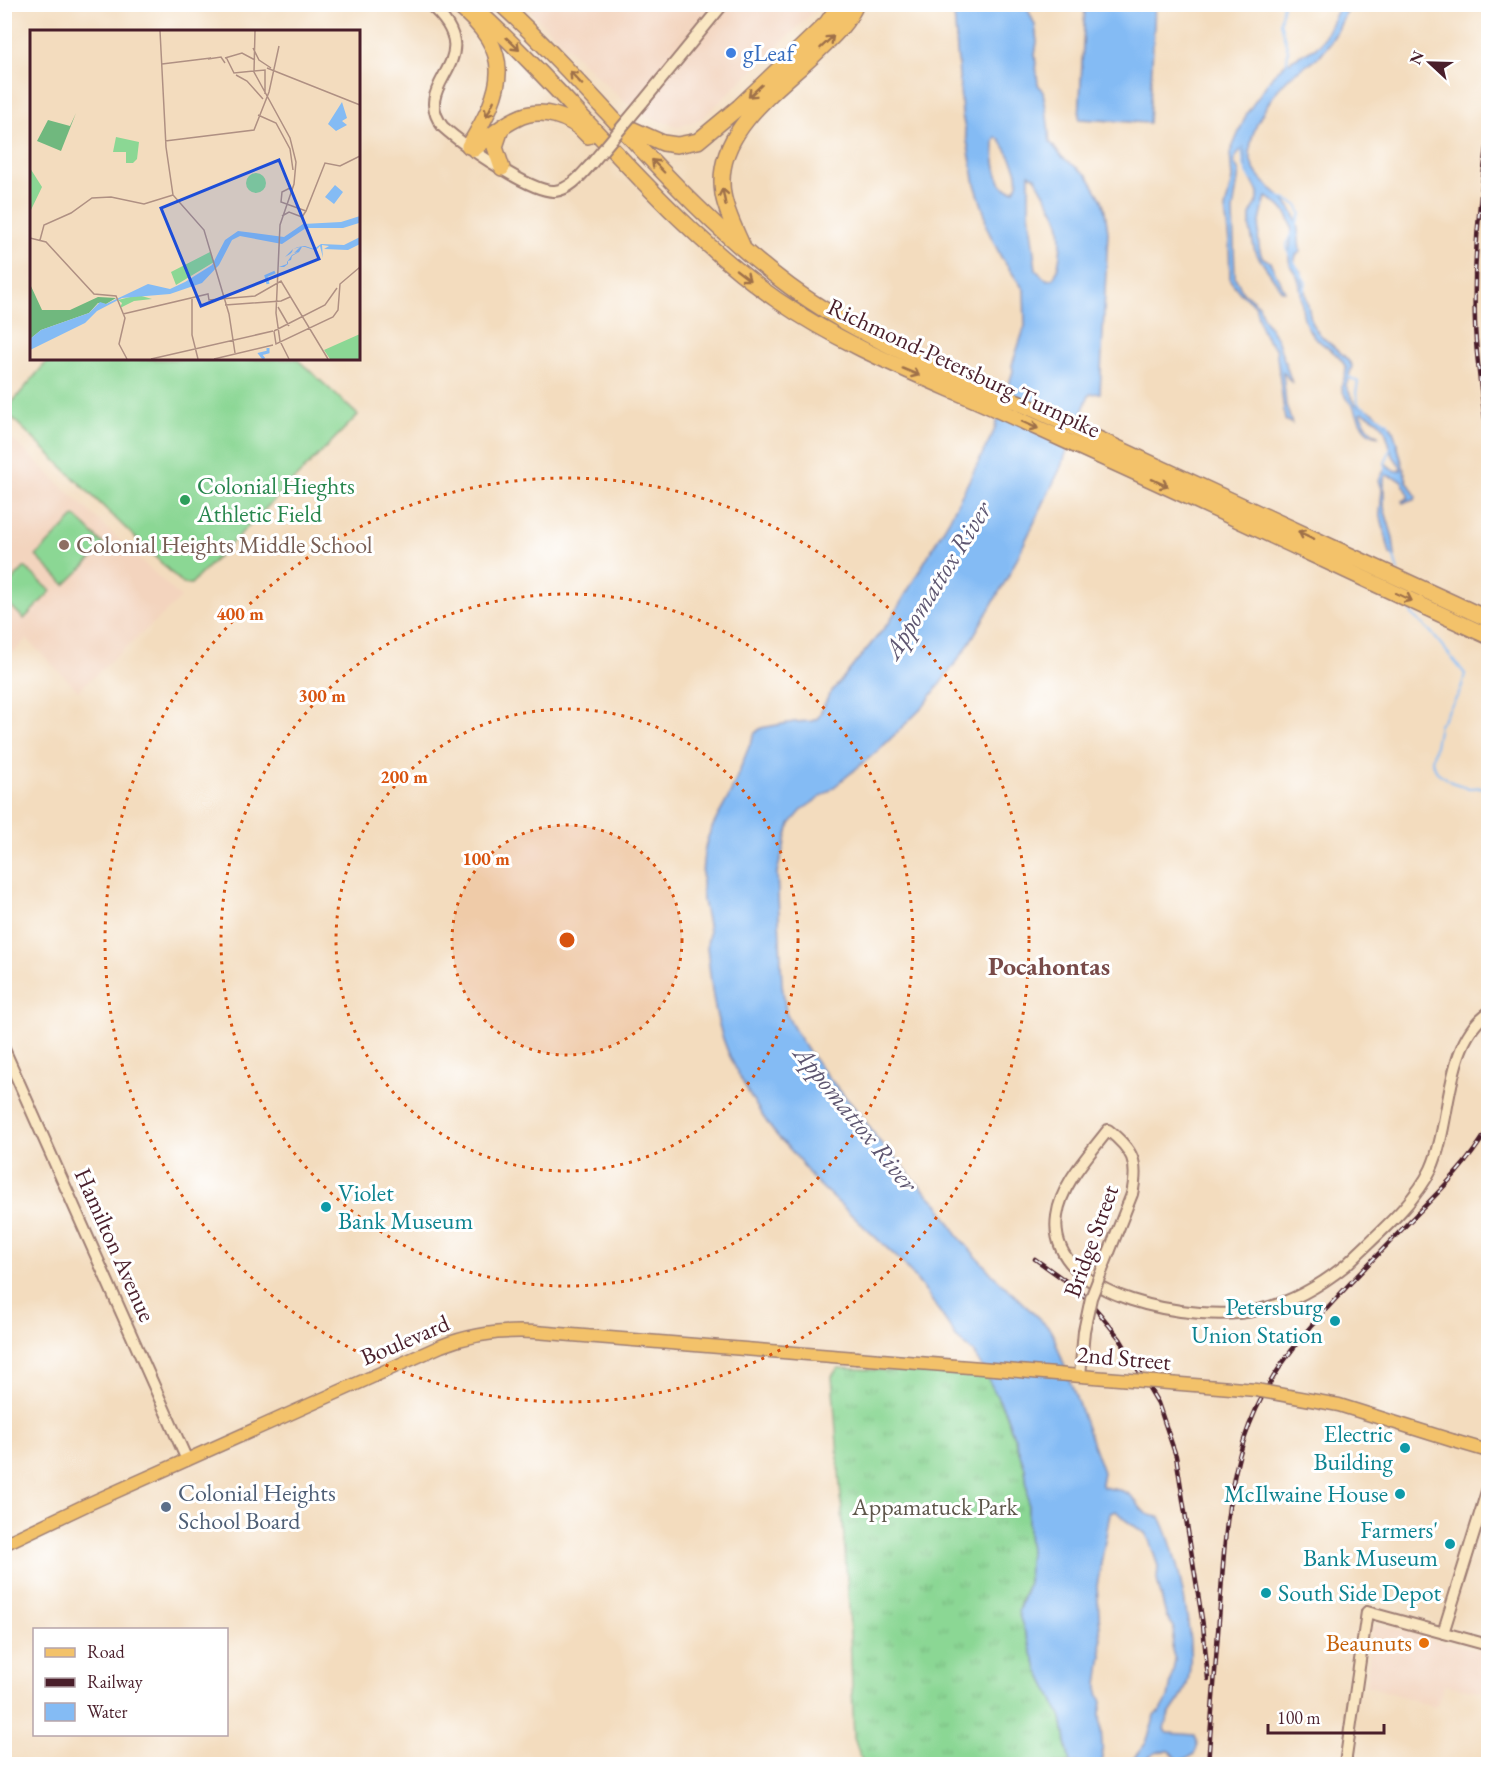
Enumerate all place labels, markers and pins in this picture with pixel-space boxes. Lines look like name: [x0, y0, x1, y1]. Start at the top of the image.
place label: gLeaf: [743, 37, 797, 68]
marker: gLeaf: [724, 46, 738, 60]
place label: Colonial Hieghts Athletic Field: [196, 470, 355, 529]
marker: Colonial Hieghts Athletic Field: [178, 493, 192, 507]
place label: Colonial Heights Middle School: [76, 529, 373, 560]
marker: Colonial Heights Middle School: [57, 538, 71, 552]
centre of rings: [557, 930, 577, 950]
place label: Violet Bank Museum: [338, 1177, 473, 1236]
marker: Violet Bank Museum: [319, 1200, 333, 1214]
place label: Petersburg Union Station: [1191, 1291, 1324, 1350]
marker: Petersburg Union Station: [1328, 1314, 1342, 1328]
place label: Electric Building: [1313, 1418, 1394, 1477]
marker: Electric Building: [1398, 1441, 1412, 1455]
place label: Colonial Heights School Board: [178, 1477, 336, 1536]
place label: McIlwaine House: [1224, 1478, 1388, 1509]
marker: McIlwaine House: [1393, 1487, 1407, 1501]
marker: Colonial Heights School Board: [159, 1500, 173, 1514]
place label: Farmers' Bank Museum: [1303, 1514, 1438, 1573]
marker: Farmers' Bank Museum: [1443, 1537, 1457, 1551]
place label: South Side Depot: [1278, 1577, 1442, 1608]
marker: South Side Depot: [1259, 1586, 1273, 1600]
place label: Beaunuts: [1326, 1627, 1412, 1658]
marker: Beaunuts: [1417, 1636, 1431, 1650]

